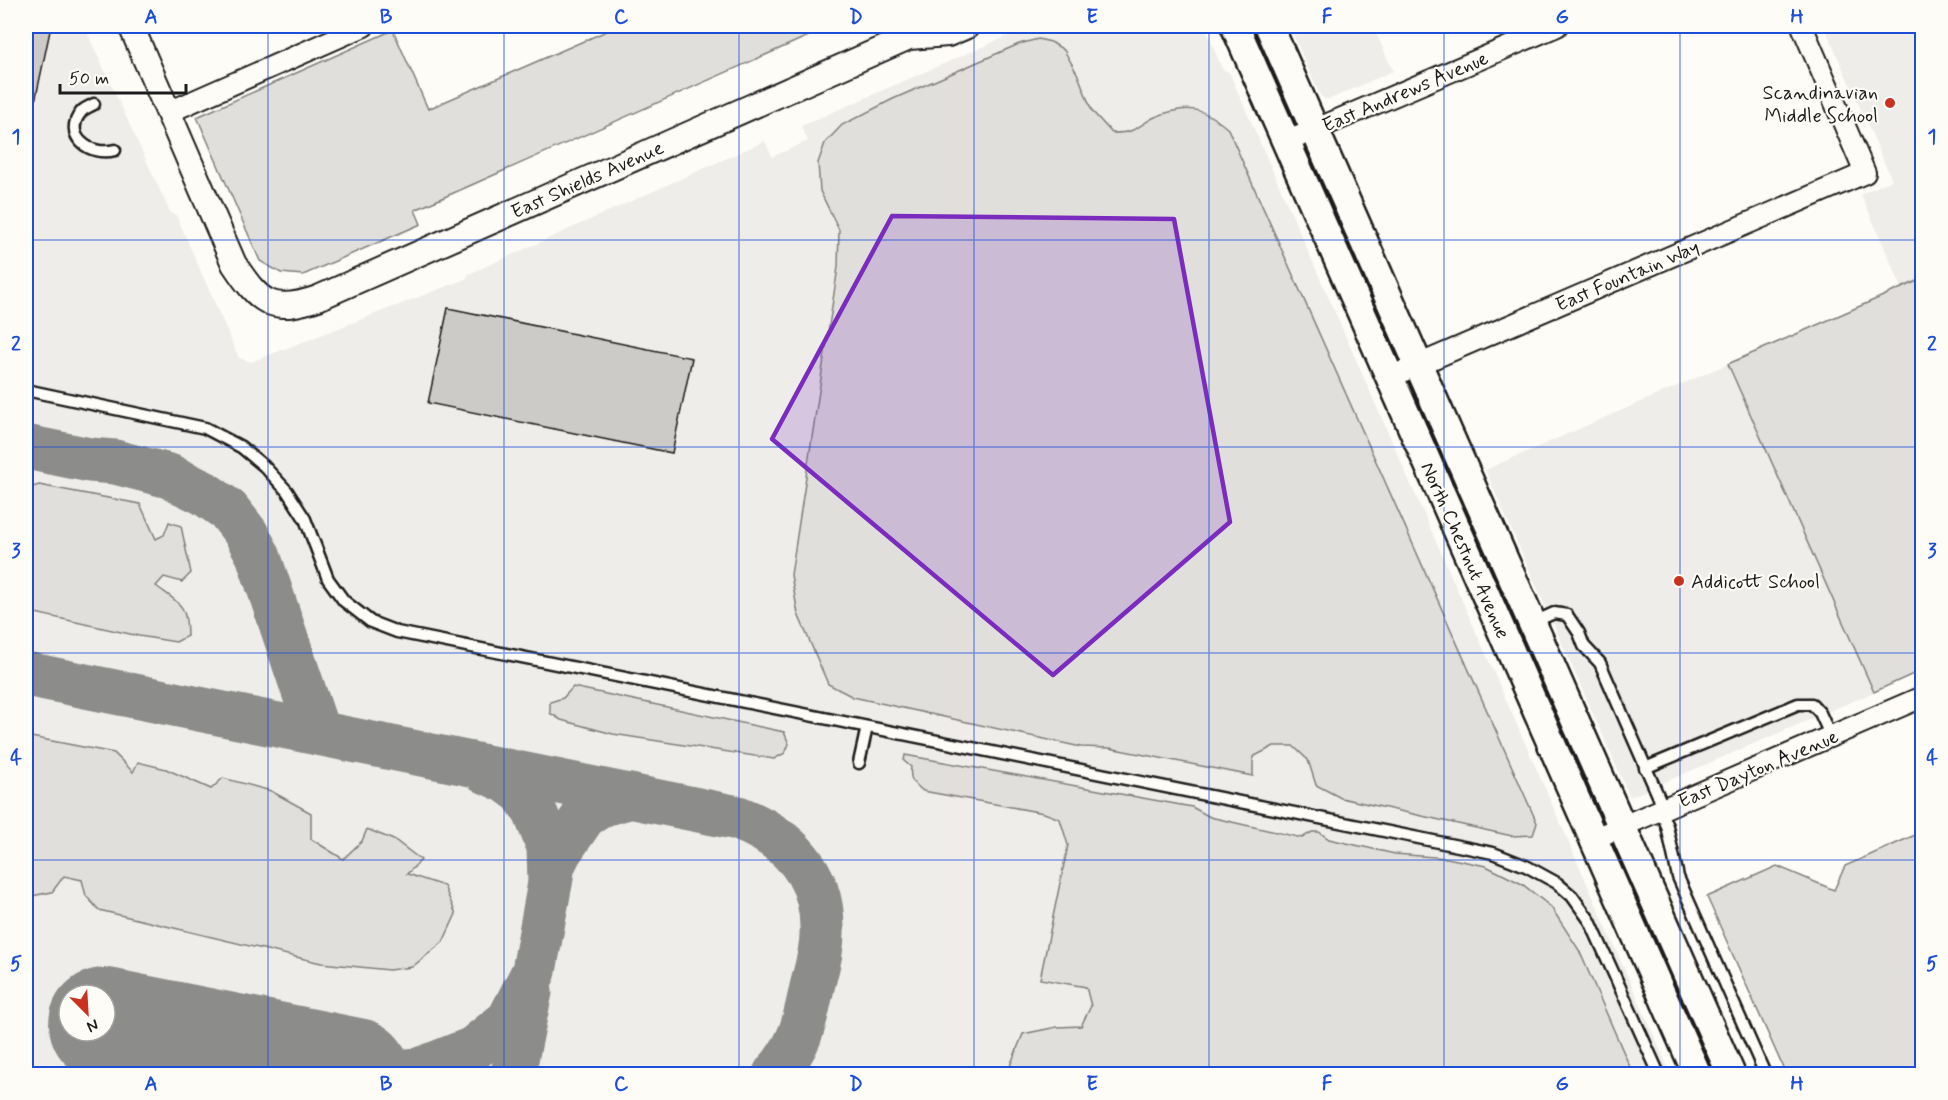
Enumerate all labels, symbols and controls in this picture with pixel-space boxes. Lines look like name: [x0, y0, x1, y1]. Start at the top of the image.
text: A: [144, 4, 158, 31]
text: B: [380, 4, 393, 31]
text: C: [614, 4, 629, 31]
text: D: [849, 4, 863, 31]
text: E: [1086, 4, 1098, 31]
text: F: [1322, 4, 1333, 31]
text: G: [1555, 4, 1569, 31]
text: H: [1790, 4, 1804, 31]
street label: East Andrews Avenue: [1318, 45, 1493, 140]
scale bar: [60, 57, 186, 95]
text: 50 m: [69, 67, 109, 91]
place label: Scandinavian Middle School: [1763, 80, 1878, 130]
marker: Scandinavian Middle School: [1883, 96, 1897, 110]
text: 1: [12, 124, 20, 151]
text: 1: [1928, 124, 1936, 151]
street label: East Shields Avenue: [507, 134, 668, 226]
street label: East Fountain Way: [1552, 234, 1704, 319]
text: 2: [11, 331, 21, 358]
text: 2: [1927, 331, 1937, 358]
street label: North Chestnut Avenue: [1414, 458, 1516, 643]
text: 3: [11, 538, 21, 565]
text: 3: [1927, 538, 1937, 565]
place label: Addicott School: [1691, 569, 1820, 596]
marker: Addicott School: [1672, 574, 1686, 588]
street label: East Dayton Avenue: [1674, 723, 1843, 815]
text: 4: [10, 745, 22, 772]
text: 4: [1926, 745, 1938, 772]
text: 5: [10, 951, 22, 978]
text: 5: [1926, 951, 1938, 978]
north arrow: [57, 983, 117, 1043]
text: N: [83, 1014, 102, 1037]
text: A: [144, 1071, 158, 1098]
text: B: [380, 1071, 393, 1098]
text: C: [614, 1071, 629, 1098]
text: D: [849, 1071, 863, 1098]
text: E: [1086, 1071, 1098, 1098]
text: F: [1322, 1071, 1333, 1098]
text: G: [1555, 1071, 1569, 1098]
text: H: [1790, 1071, 1804, 1098]

